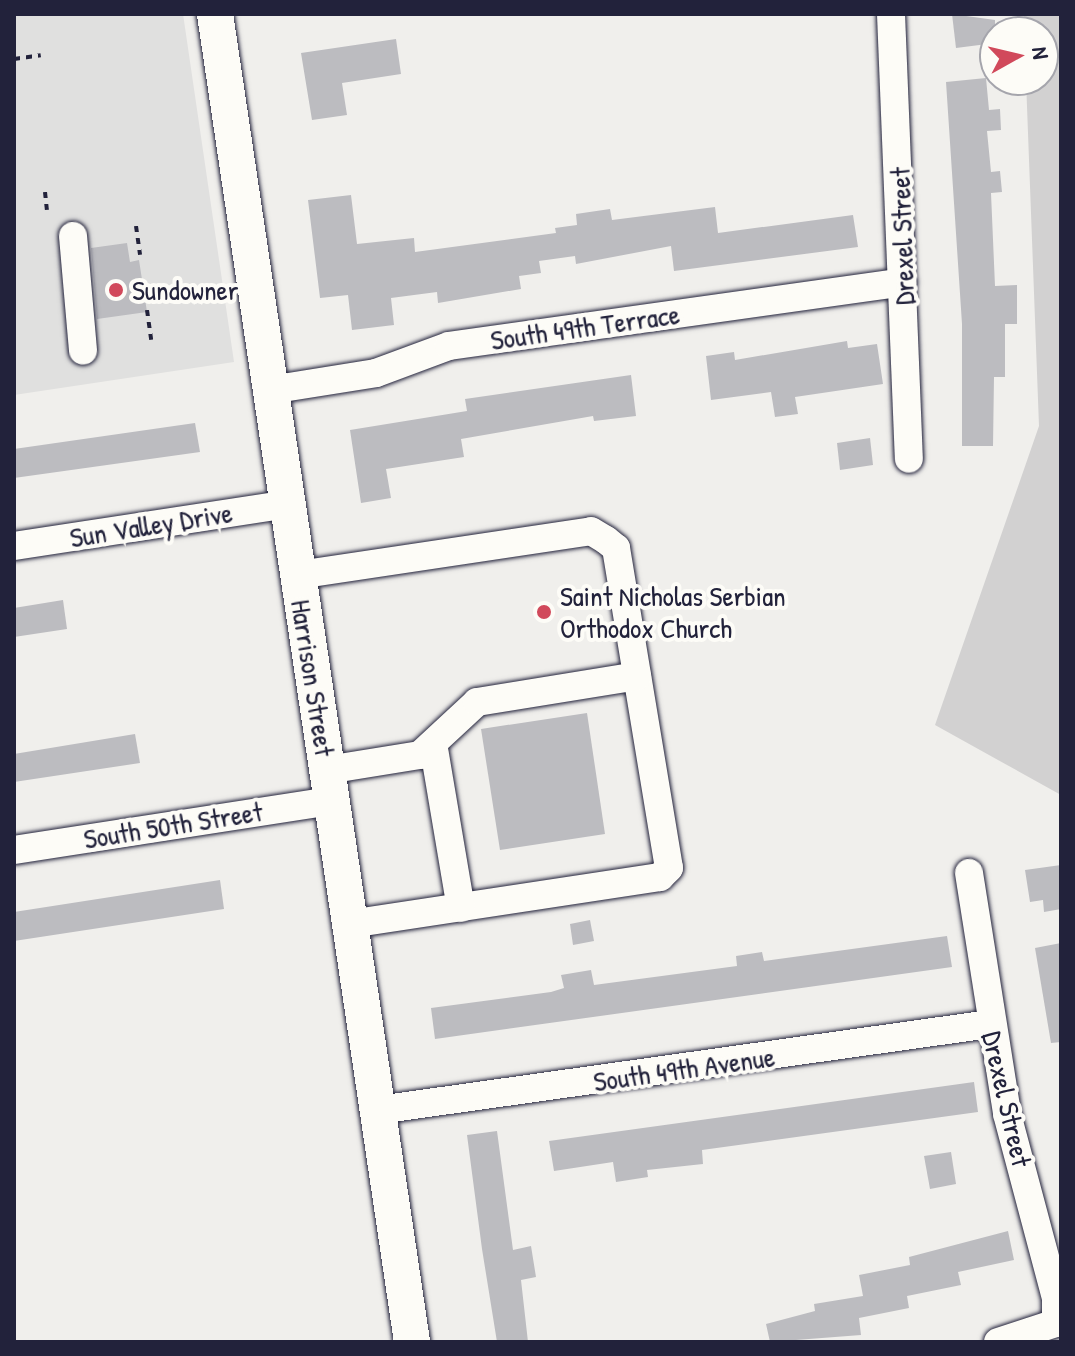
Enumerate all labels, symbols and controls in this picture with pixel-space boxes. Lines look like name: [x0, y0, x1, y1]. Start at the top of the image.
north arrow: [979, 16, 1059, 96]
text: N: [1025, 45, 1056, 61]
street label: Drexel Street: [883, 166, 921, 306]
place label: Sundowner: [132, 273, 238, 307]
marker: Sundowner: [107, 281, 125, 299]
street label: South 49th Terrace: [488, 297, 682, 357]
street label: Sun Valley Drive: [67, 496, 235, 554]
place label: Saint Nicholas Serbian Orthodox Church: [560, 579, 786, 645]
street label: Harrison Street: [284, 597, 342, 759]
marker: Saint Nicholas Serbian Orthodox Church: [535, 603, 553, 621]
street label: South 50th Street: [81, 794, 265, 856]
street label: Drexel Street: [975, 1028, 1039, 1170]
street label: South 49th Avenue: [591, 1040, 777, 1098]

